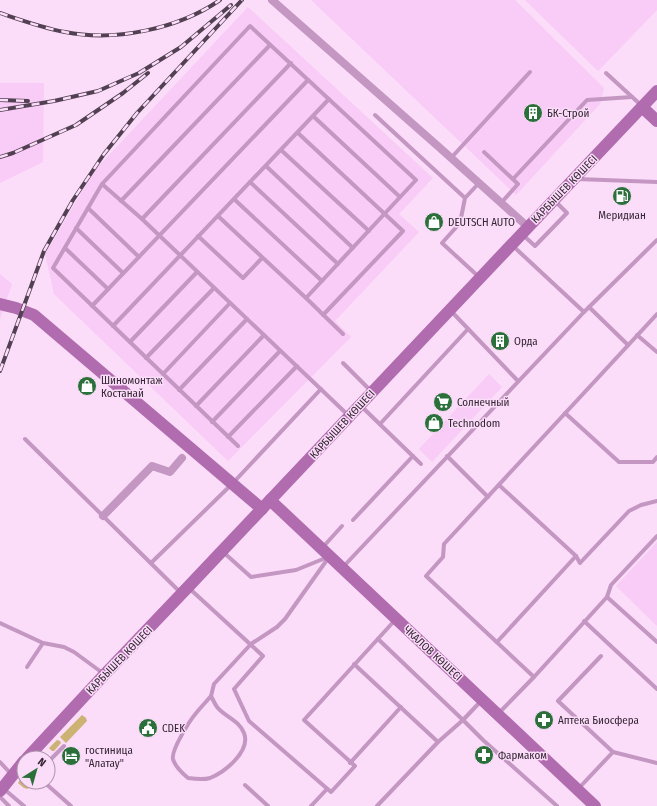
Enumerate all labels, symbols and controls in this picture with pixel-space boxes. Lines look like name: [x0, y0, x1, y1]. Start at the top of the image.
building icon: БК-Строй: [522, 102, 544, 124]
place label: БК-Строй: [547, 107, 589, 120]
street label: КАРБЫШЕВ КӨШЕСІ: [529, 153, 600, 226]
fuel station icon: Меридиан: [611, 185, 633, 207]
place label: Меридиан: [598, 209, 646, 222]
shop icon: DEUTSCH AUTO: [423, 211, 445, 233]
place label: DEUTSCH AUTO: [448, 216, 515, 229]
building icon: Орда: [489, 330, 511, 352]
place label: Орда: [514, 335, 538, 348]
place label: Шиномонтаж Костанай: [101, 374, 162, 400]
shop icon: Шиномонтаж Костанай: [76, 375, 98, 397]
street label: КАРБЫШЕВ КӨШЕСІ: [307, 387, 378, 461]
supermarket icon: Солнечный: [432, 391, 454, 413]
place label: Солнечный: [457, 396, 510, 409]
shop icon: Technodom: [423, 412, 445, 434]
place label: Technodom: [448, 417, 500, 430]
street label: ЧКАЛОВ КӨШЕСІ: [401, 623, 464, 684]
street label: КАРБЫШЕВ КӨШЕСІ: [84, 624, 155, 697]
pharmacy icon: Аптека Биосфера: [533, 709, 555, 731]
place label: Аптека Биосфера: [558, 714, 639, 727]
public building icon: CDEK: [137, 717, 159, 739]
place label: CDEK: [162, 722, 185, 735]
place label: гостиница "Алатау": [85, 744, 133, 770]
pharmacy icon: Фармаком: [473, 744, 495, 766]
hotel icon: гостиница "Алатау": [60, 745, 82, 767]
place label: Фармаком: [498, 749, 547, 762]
north arrow: [16, 750, 56, 790]
text: N: [35, 755, 48, 770]

